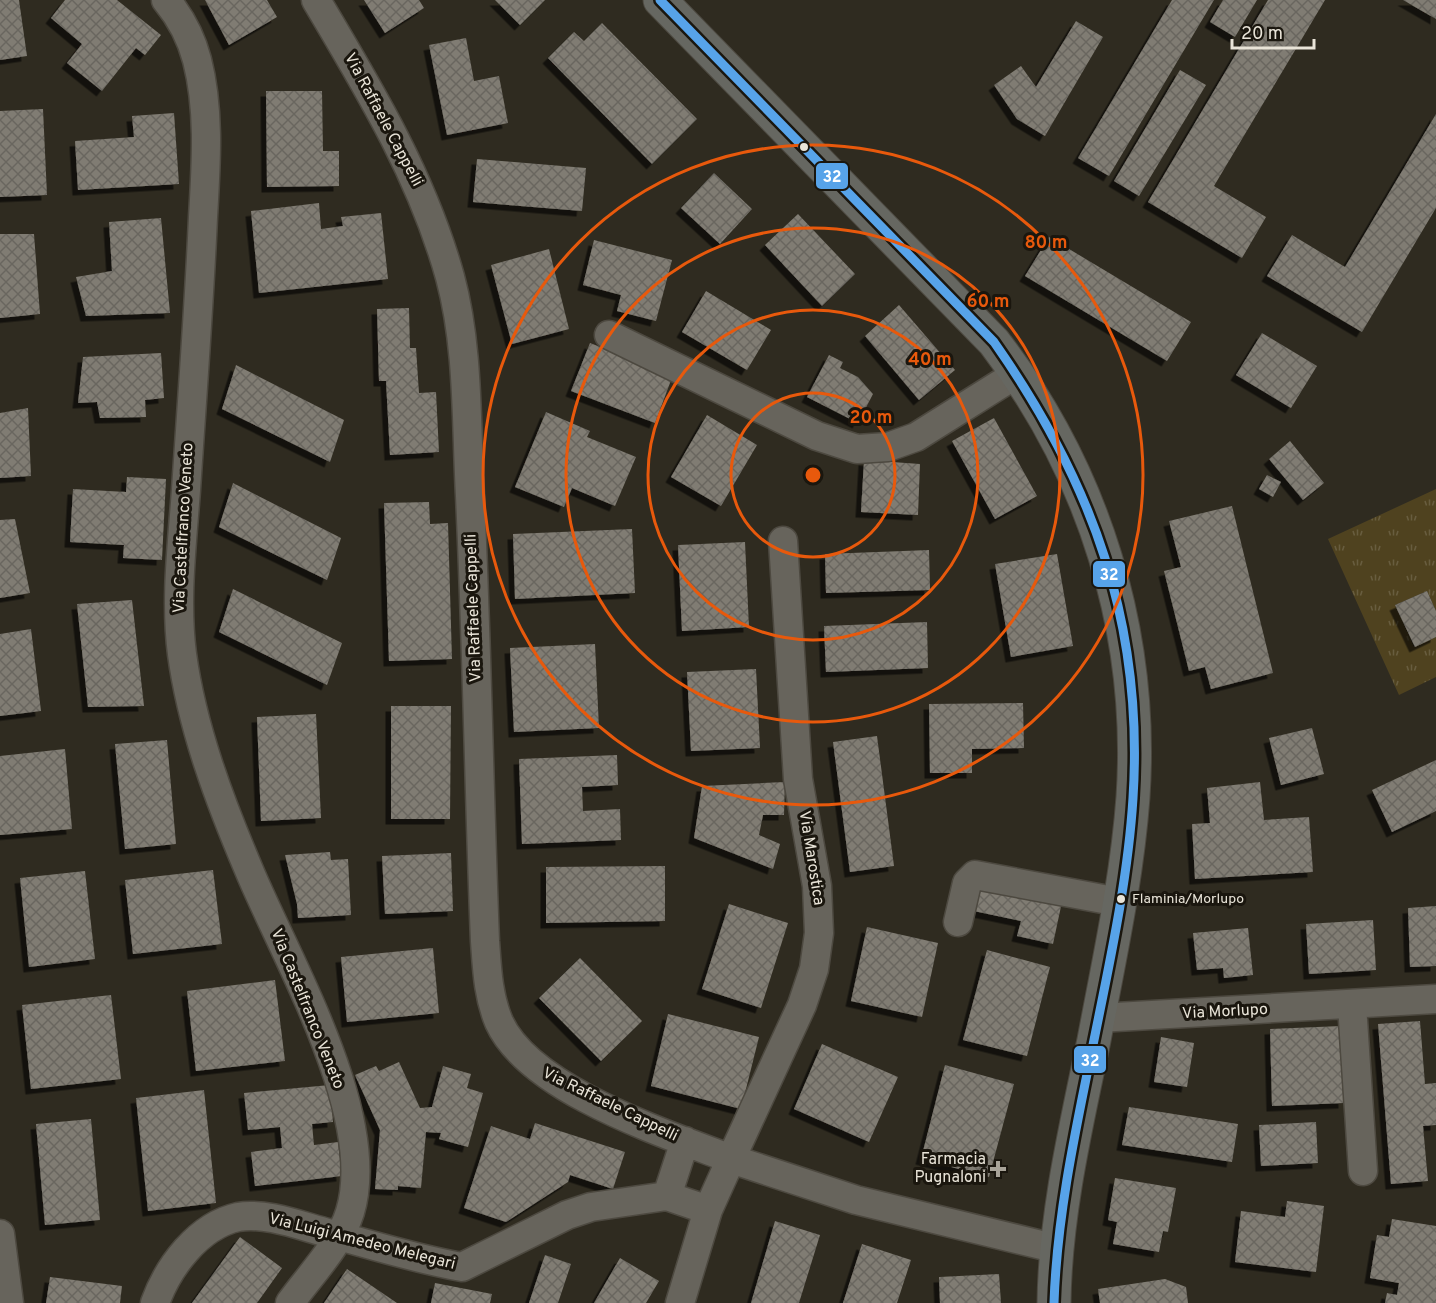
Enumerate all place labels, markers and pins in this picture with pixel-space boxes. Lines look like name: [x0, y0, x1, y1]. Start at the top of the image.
unlabelled marker: [798, 141, 810, 153]
centre of rings: [803, 465, 823, 485]
place label: Flaminia/Morlupo: [1132, 891, 1244, 908]
marker: Flaminia/Morlupo: [1115, 893, 1127, 905]
place label: Farmacia Pugnaloni: [914, 1150, 986, 1188]
marker: Farmacia Pugnaloni: [991, 1162, 1005, 1176]

